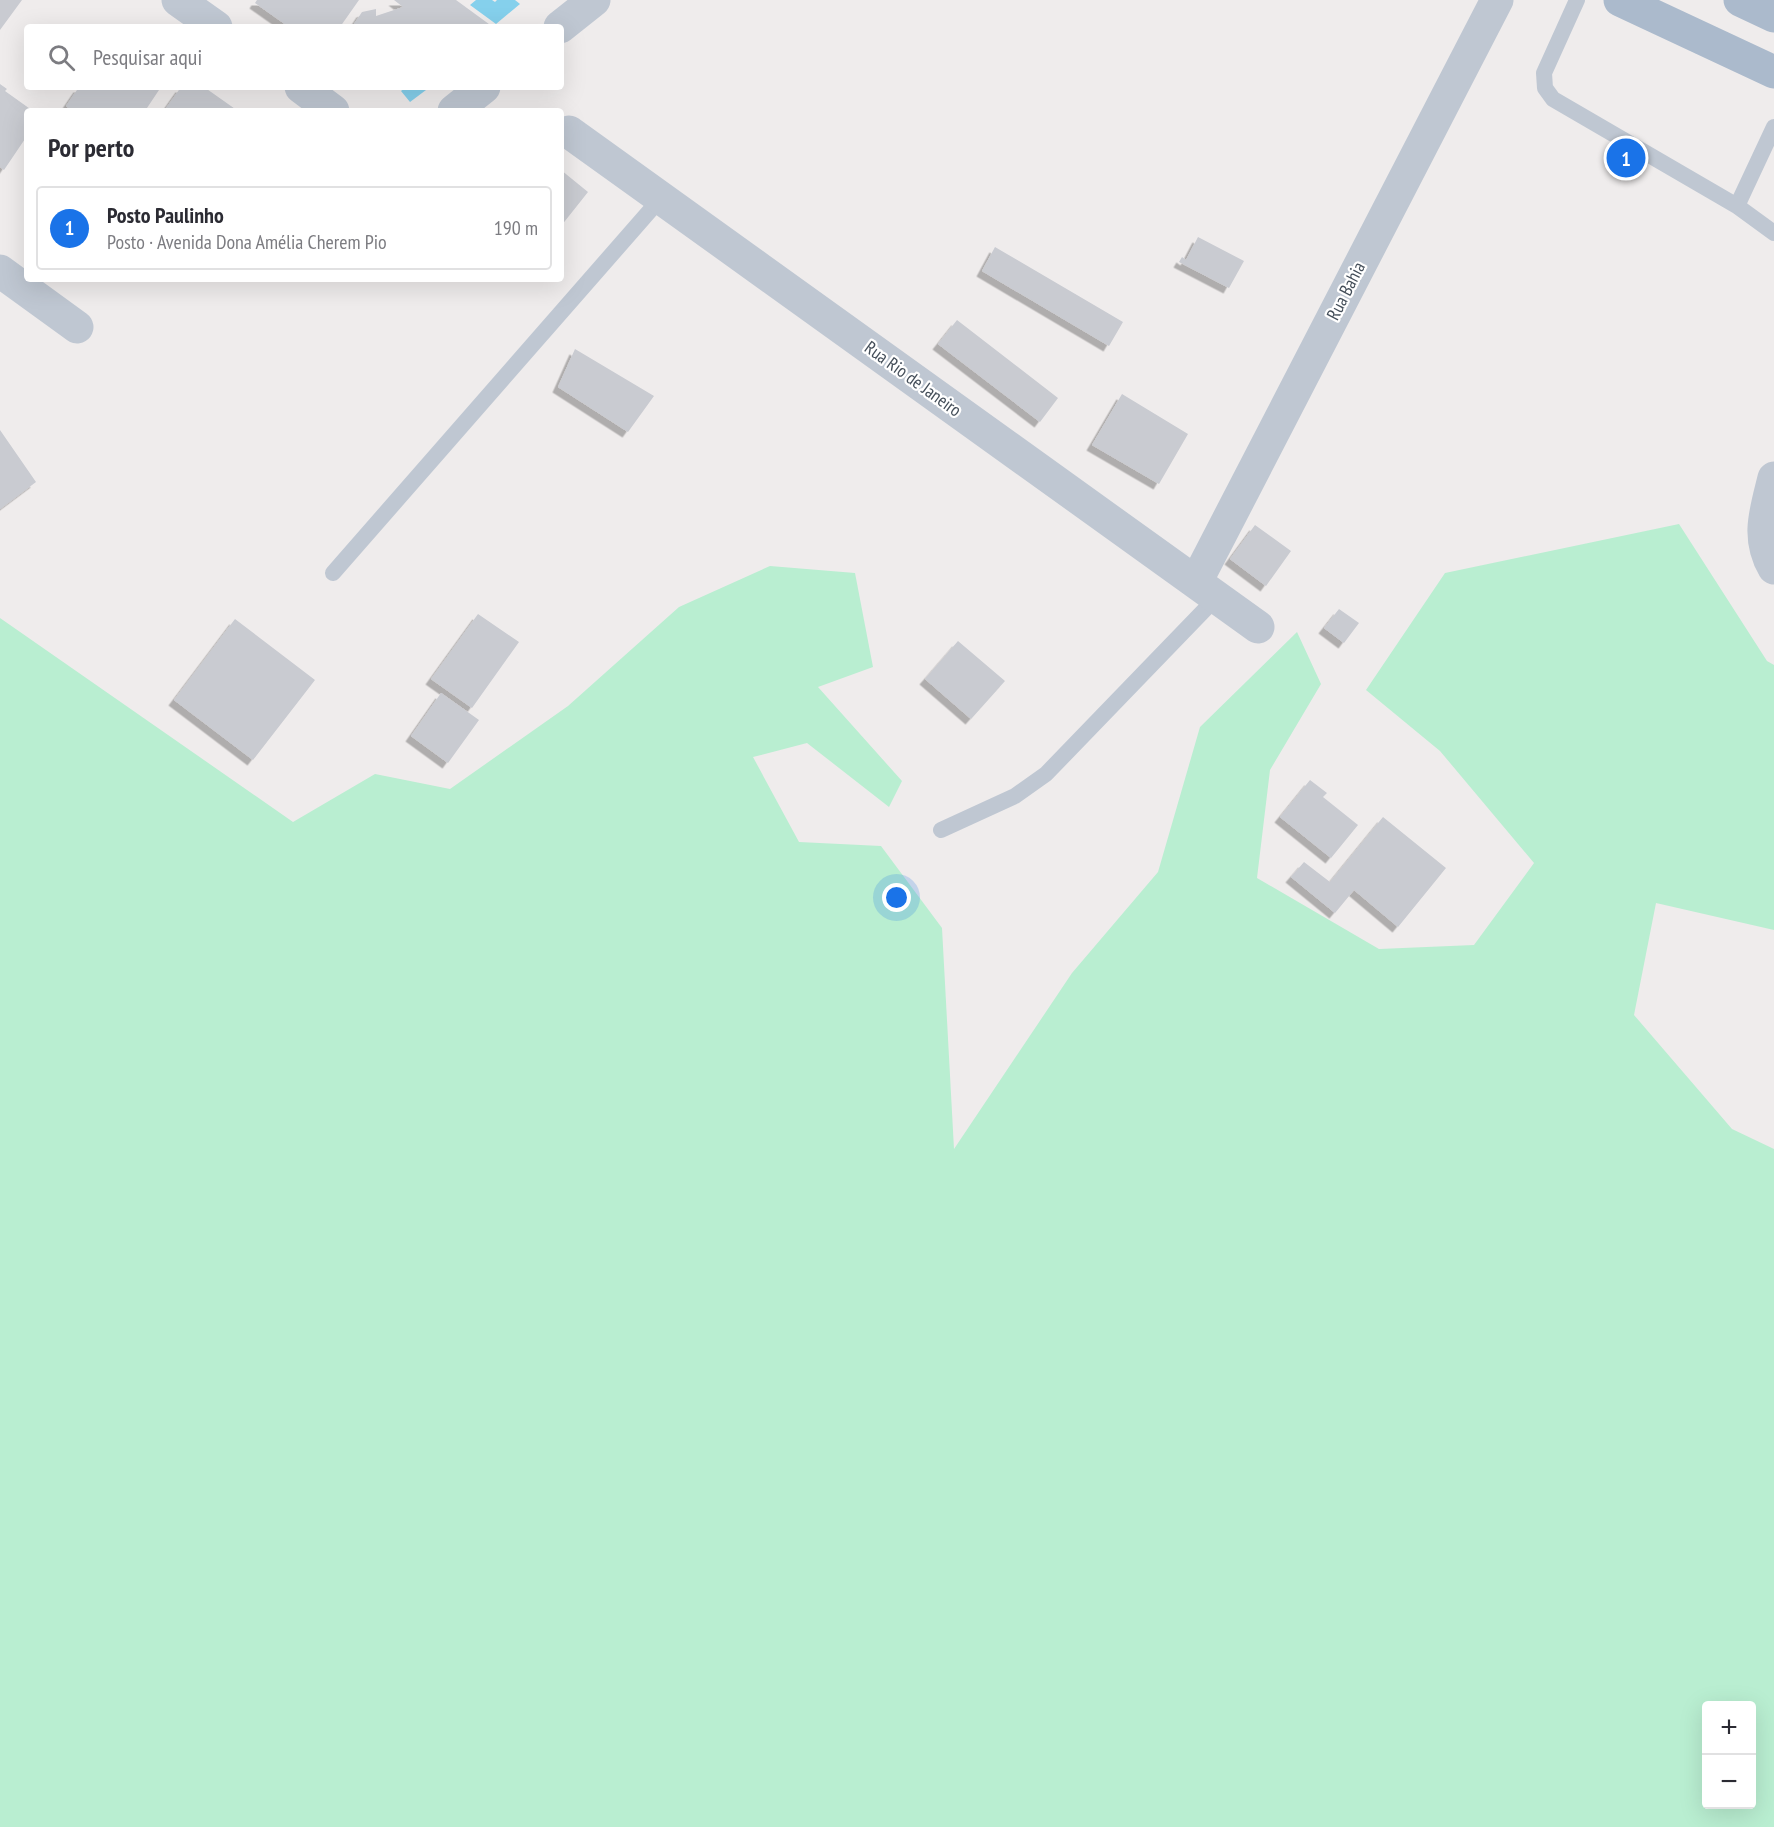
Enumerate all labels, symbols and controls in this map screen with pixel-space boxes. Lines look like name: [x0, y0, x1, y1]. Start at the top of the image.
search box: [24, 24, 564, 90]
icon: search: [45, 41, 78, 74]
text: Pesquisar aqui: [93, 43, 202, 71]
text: Por perto: [48, 131, 134, 164]
pin: 1: [1606, 136, 1646, 180]
text: Posto Paulinho: [107, 201, 224, 229]
text: 1: [65, 215, 74, 241]
text: 190 m: [494, 215, 538, 241]
text: Posto · Avenida Dona Amélia Cherem Pio: [107, 229, 387, 255]
street label: Rua Bahia: [1321, 258, 1370, 324]
street label: Rua Rio de Janeiro: [860, 336, 966, 422]
your location: [882, 883, 911, 912]
map controls: [1702, 1701, 1756, 1809]
button: +: [1702, 1701, 1756, 1755]
button: −: [1702, 1755, 1756, 1809]

